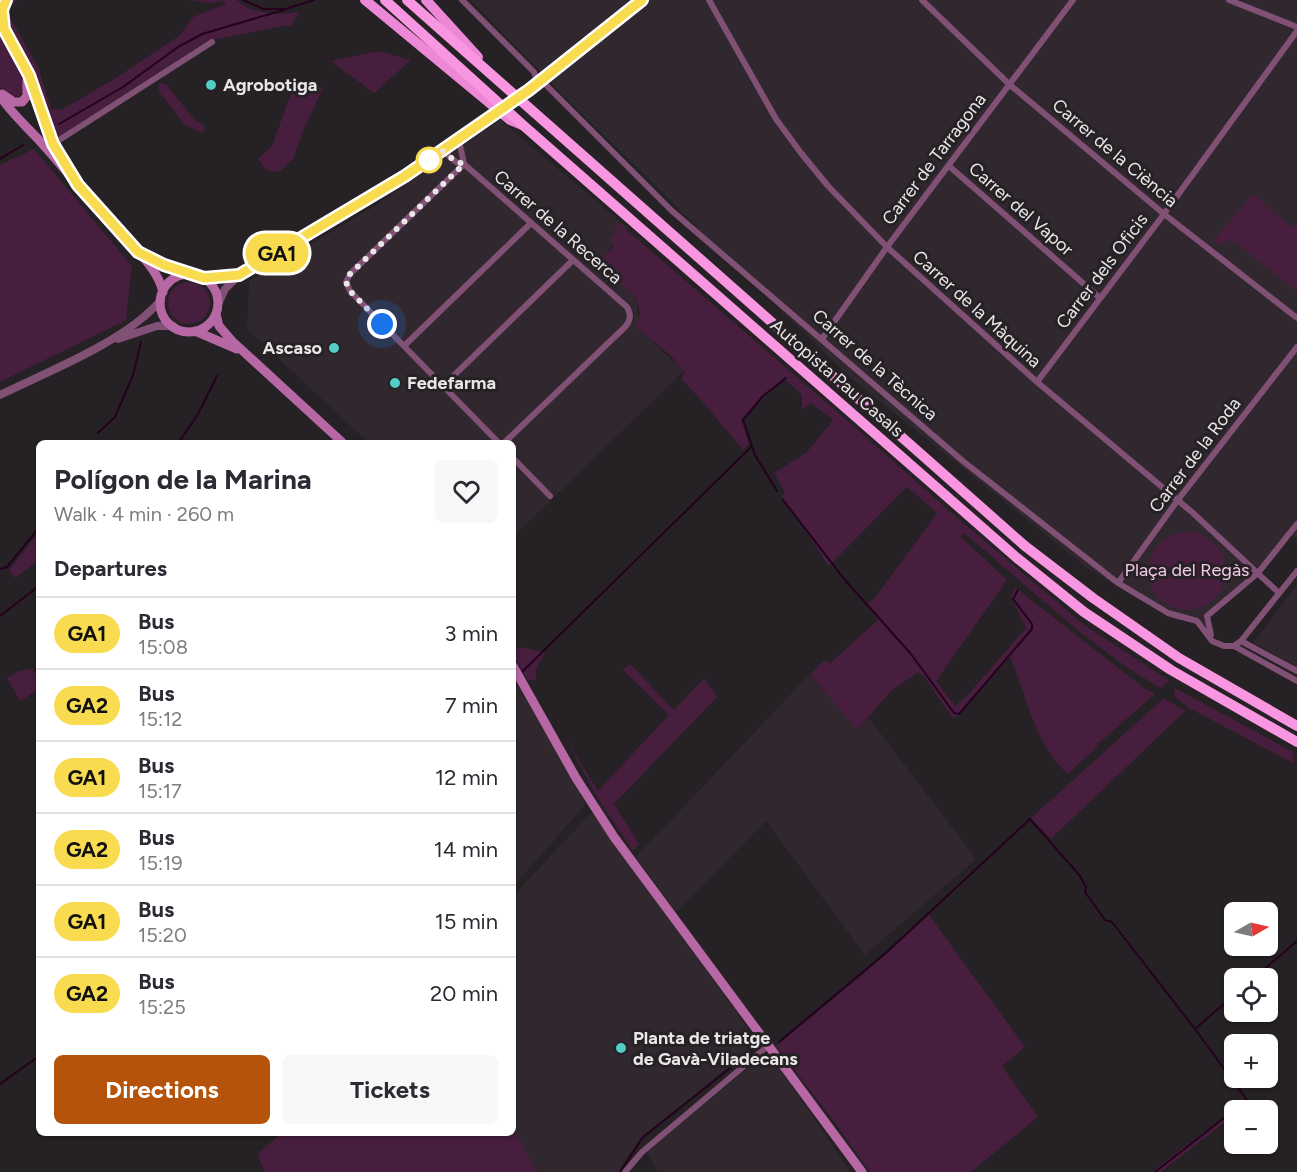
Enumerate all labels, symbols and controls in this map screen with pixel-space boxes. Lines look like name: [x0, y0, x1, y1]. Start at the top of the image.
place label: Agrobotiga: [223, 74, 317, 96]
marker: Agrobotiga: [204, 78, 218, 92]
street label: Carrer de Tarragona: [877, 89, 991, 229]
street label: Carrer de la Ciència: [1048, 94, 1182, 212]
unlabelled marker: [416, 147, 442, 173]
street label: Carrer del Vapor: [964, 158, 1078, 260]
street label: Carrer de la Recerca: [489, 165, 627, 289]
street label: Carrer dels Oficis: [1051, 209, 1153, 333]
line badge: GA1: [242, 234, 312, 272]
text: GA1: [258, 241, 296, 266]
street label: Carrer de la Màquina: [908, 246, 1046, 372]
street label: Carrer de la Tècnica: [808, 305, 942, 425]
your location: [367, 309, 397, 339]
street label: Autopista Pau Casals: [766, 314, 908, 442]
place label: Ascaso: [262, 337, 322, 359]
marker: Ascaso: [327, 341, 341, 355]
place label: Fedefarma: [407, 372, 496, 394]
marker: Fedefarma: [388, 376, 402, 390]
street label: Carrer de la Roda: [1145, 393, 1245, 517]
button: heart: [435, 460, 498, 523]
text: Polígon de la Marina: [54, 462, 312, 496]
text: Walk · 4 min · 260 m: [54, 502, 234, 526]
text: Departures: [54, 555, 167, 582]
park label: Plaça del Regàs: [1125, 559, 1249, 581]
text: Bus: [138, 608, 174, 635]
text: 3 min: [444, 620, 498, 647]
text: GA1: [68, 621, 106, 646]
text: 15:08: [138, 635, 188, 659]
text: Bus: [138, 680, 174, 707]
text: 7 min: [445, 692, 498, 719]
text: GA2: [66, 693, 108, 718]
text: 15:12: [138, 707, 183, 731]
text: Bus: [138, 752, 174, 779]
text: 12 min: [435, 764, 498, 791]
text: GA1: [68, 765, 106, 790]
text: 15:17: [138, 779, 182, 803]
text: Bus: [138, 824, 174, 851]
text: 14 min: [434, 836, 498, 863]
text: GA2: [66, 837, 108, 862]
text: 15:19: [138, 851, 183, 875]
text: Bus: [138, 896, 174, 923]
north arrow: [1224, 902, 1278, 956]
map controls: [1224, 902, 1278, 1154]
text: 15 min: [435, 908, 498, 935]
text: GA1: [68, 909, 106, 934]
text: 15:20: [138, 923, 187, 947]
text: Bus: [138, 968, 174, 995]
button: locate: [1224, 968, 1278, 1022]
text: 20 min: [430, 980, 498, 1007]
text: GA2: [66, 981, 108, 1006]
text: 15:25: [138, 995, 186, 1019]
place label: Planta de triatge de Gavà-Viladecans: [633, 1027, 798, 1070]
button: +: [1224, 1034, 1278, 1088]
marker: Planta de triatge de Gavà-Viladecans: [614, 1041, 628, 1055]
button: Directions: [54, 1055, 270, 1124]
button: Tickets: [282, 1055, 498, 1124]
button: −: [1224, 1100, 1278, 1154]

